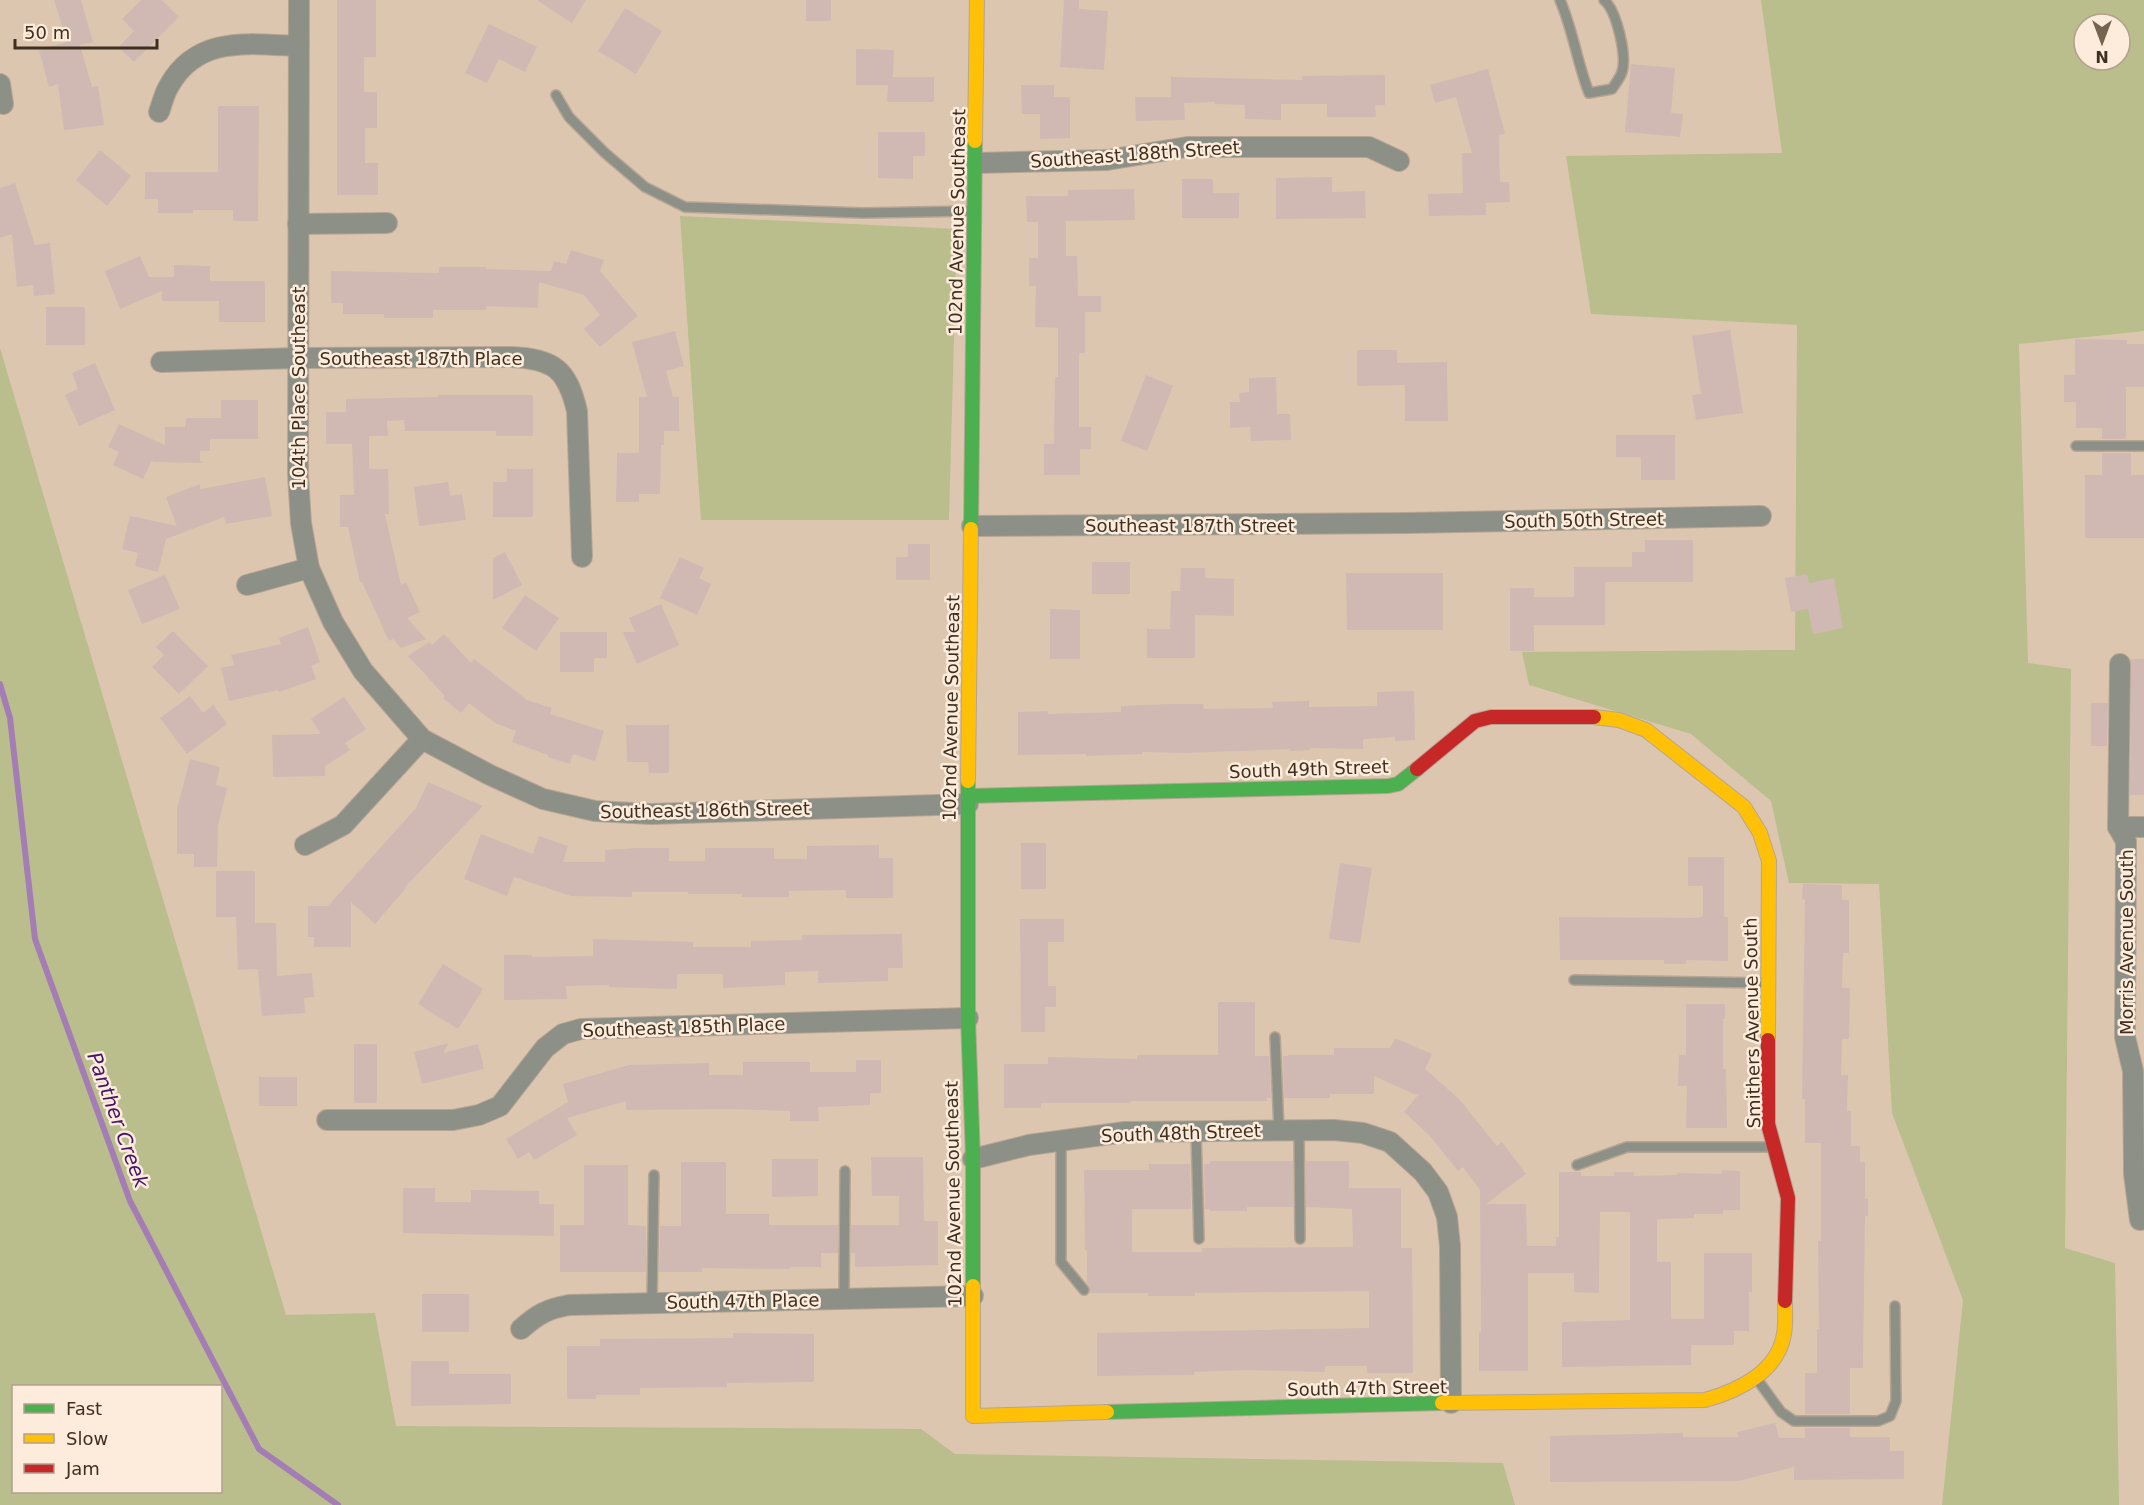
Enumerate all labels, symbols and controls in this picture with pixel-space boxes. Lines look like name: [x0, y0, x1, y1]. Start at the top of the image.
scale bar: [15, 12, 158, 50]
north arrow: [2072, 12, 2132, 72]
text: 50 m: [24, 22, 70, 43]
text: N: [2095, 47, 2109, 66]
street label: 102nd Avenue Southeast: [945, 109, 969, 335]
street label: Southeast 188th Street: [1030, 136, 1240, 172]
street label: 104th Place Southeast: [288, 287, 309, 489]
street label: Southeast 187th Place: [320, 348, 522, 369]
street label: South 50th Street: [1504, 508, 1664, 532]
street label: Southeast 187th Street: [1085, 515, 1295, 536]
street label: 102nd Avenue Southeast: [939, 595, 963, 821]
street label: South 49th Street: [1229, 756, 1389, 782]
street label: Southeast 186th Street: [600, 798, 810, 822]
street label: Morris Avenue South: [2116, 849, 2137, 1035]
street label: Smithers Avenue South: [1740, 917, 1764, 1129]
street label: Southeast 185th Place: [582, 1013, 786, 1041]
water label: Panther Creek: [82, 1049, 154, 1193]
street label: 102nd Avenue Southeast: [941, 1081, 965, 1307]
street label: South 48th Street: [1101, 1120, 1261, 1146]
street label: South 47th Place: [666, 1289, 820, 1313]
street label: South 47th Street: [1287, 1376, 1447, 1400]
legend: [12, 1385, 222, 1493]
text: Fast: [66, 1398, 102, 1419]
text: Slow: [66, 1428, 108, 1449]
text: Jam: [65, 1458, 100, 1479]

